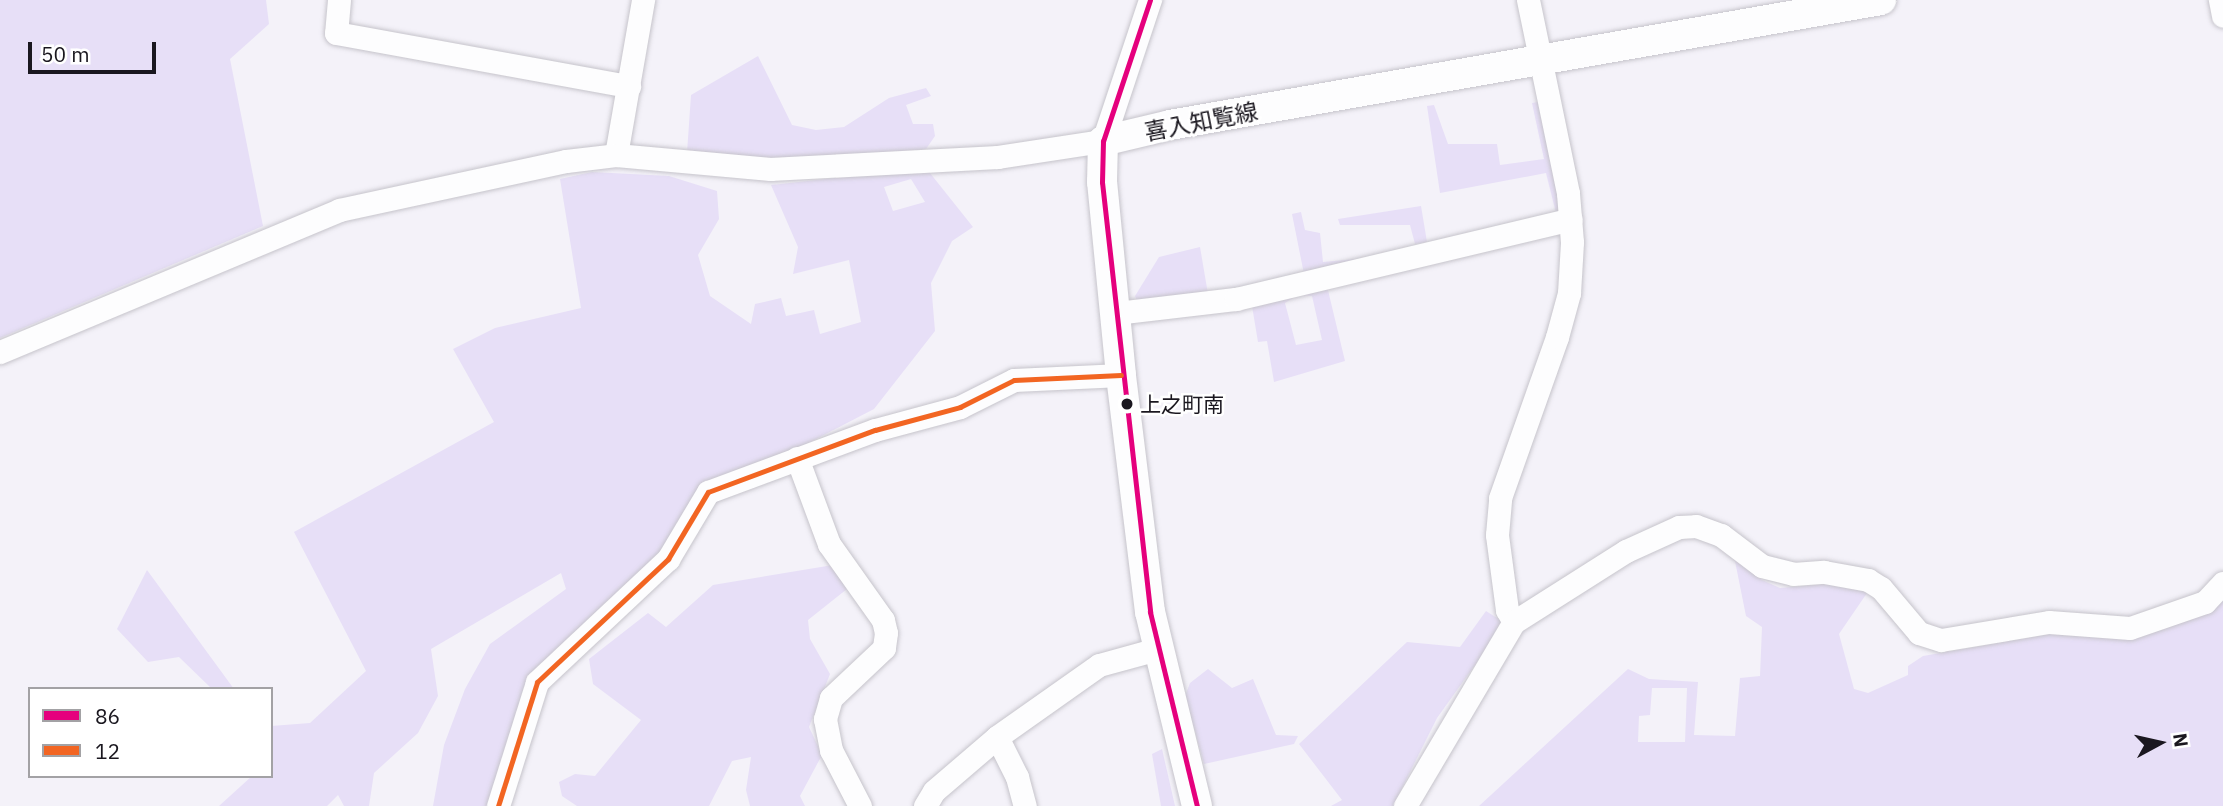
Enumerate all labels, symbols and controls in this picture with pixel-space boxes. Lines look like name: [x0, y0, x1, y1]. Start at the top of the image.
scale bar: [32, 28, 159, 72]
text: 50 m: [41, 40, 90, 68]
street label: 喜入知覧線: [1142, 96, 1260, 146]
place label: 上之町南: [1140, 391, 1224, 417]
marker: 上之町南: [1120, 397, 1134, 411]
legend: [28, 687, 273, 778]
text: 86: [95, 702, 120, 730]
north arrow: [2125, 708, 2195, 778]
text: N: [2168, 732, 2194, 749]
text: 12: [95, 737, 120, 765]

